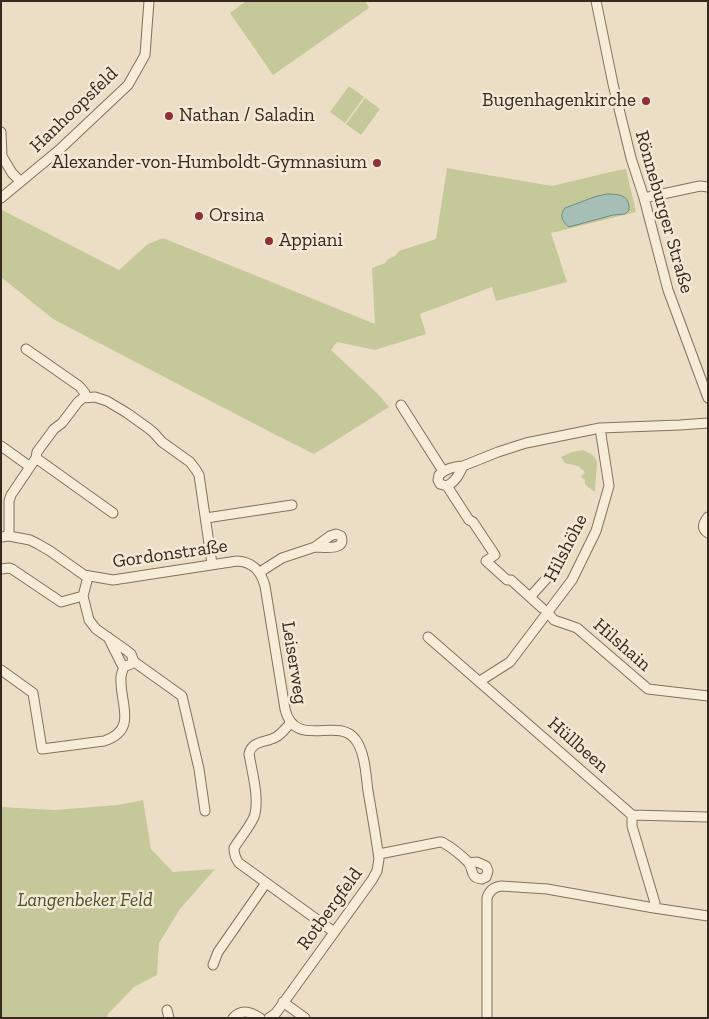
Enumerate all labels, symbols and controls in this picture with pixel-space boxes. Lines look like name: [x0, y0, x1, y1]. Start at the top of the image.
street label: Hanhoopsfeld: [25, 62, 123, 158]
place label: Bugenhagenkirche: [482, 90, 636, 112]
marker: Bugenhagenkirche: [640, 95, 652, 107]
place label: Nathan / Saladin: [179, 105, 315, 127]
marker: Nathan / Saladin: [163, 110, 175, 122]
street label: Rönneburger Straße: [630, 128, 698, 296]
place label: Alexander-von-Humboldt-Gymnasium: [52, 152, 367, 174]
marker: Alexander-von-Humboldt-Gymnasium: [371, 157, 383, 169]
place label: Orsina: [209, 205, 265, 227]
marker: Orsina: [193, 210, 205, 222]
place label: Appiani: [279, 230, 343, 252]
marker: Appiani: [263, 235, 275, 247]
street label: Hilshöhe: [539, 510, 593, 586]
street label: Gordonstraße: [111, 535, 229, 573]
street label: Hilshain: [588, 614, 656, 676]
street label: Leiserweg: [276, 620, 312, 706]
street label: Hüllbeen: [543, 712, 613, 778]
street label: Rotbergfeld: [293, 863, 367, 955]
park label: Langenbeker Feld: [17, 890, 153, 912]

